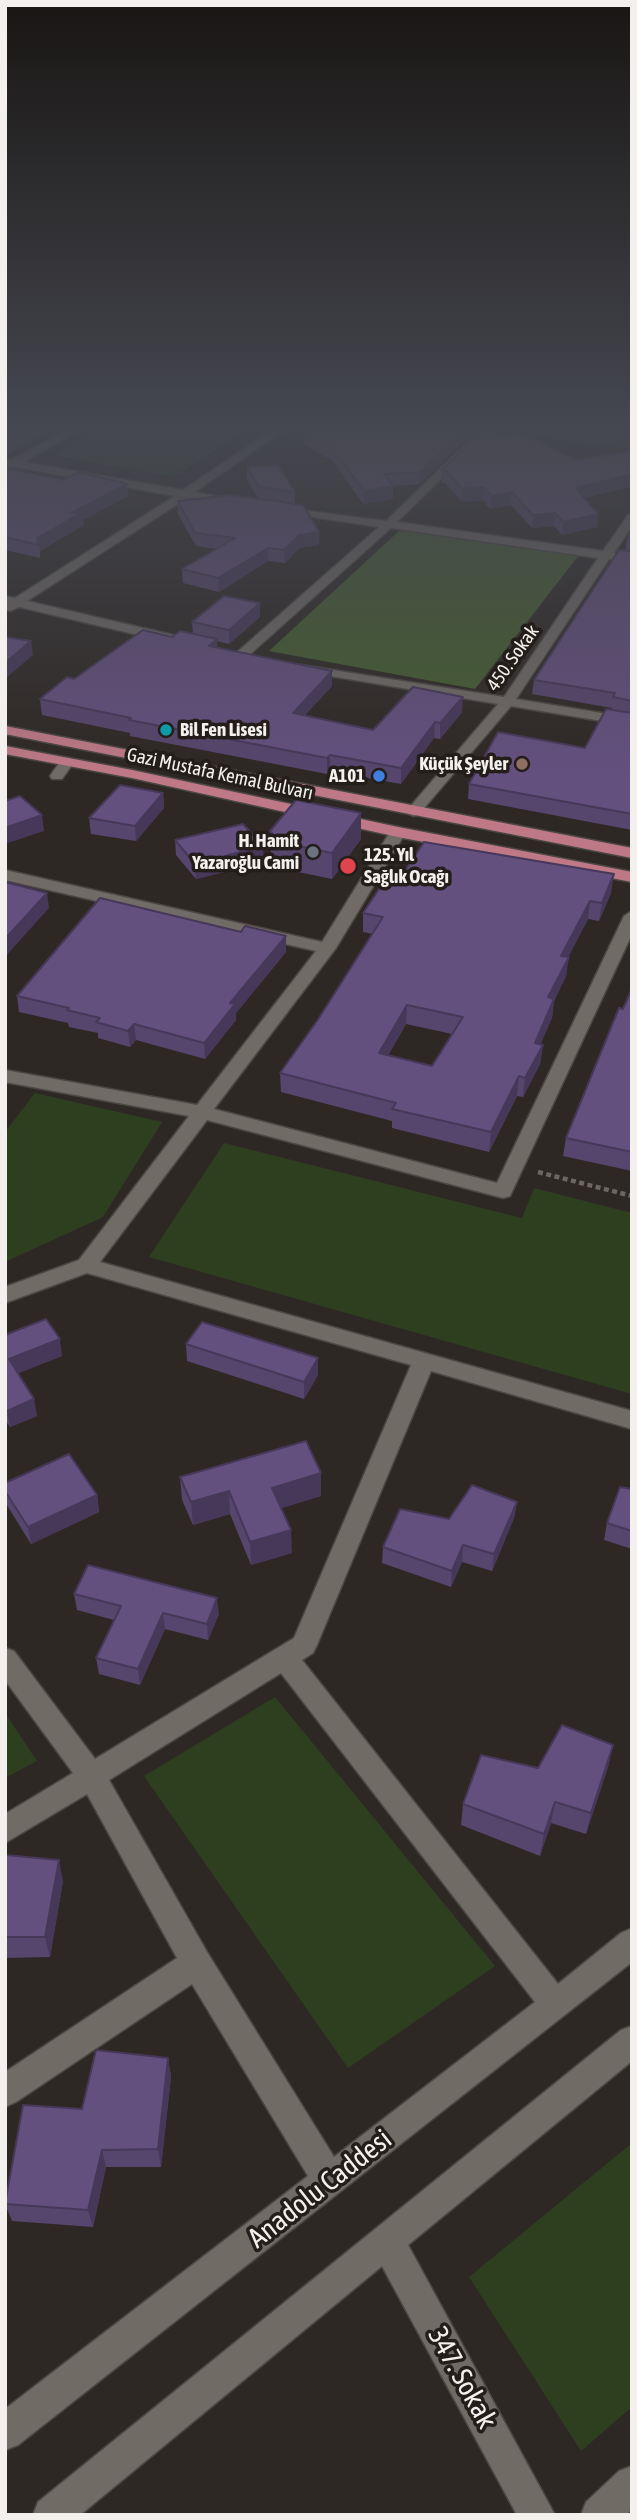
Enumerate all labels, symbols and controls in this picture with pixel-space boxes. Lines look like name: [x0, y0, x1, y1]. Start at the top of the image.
street label: 450. Sokak: [482, 621, 544, 695]
place label: Bil Fen Lisesi: [180, 719, 267, 741]
marker: Bil Fen Lisesi: [158, 722, 174, 738]
street label: Gazi Mustafa Kemal Bulvarı: [125, 743, 315, 805]
place label: Küçük Şeyler: [419, 753, 508, 775]
marker: Küçük Şeyler: [514, 756, 530, 772]
place label: A101: [329, 765, 365, 787]
marker: A101: [371, 768, 387, 784]
place label: H. Hamit Yazaroğlu Cami: [192, 830, 299, 874]
marker: H. Hamit Yazaroğlu Cami: [305, 844, 321, 860]
place label: 125. Yıl Sağlık Ocağı: [364, 844, 449, 888]
marker: 125. Yıl Sağlık Ocağı: [338, 856, 358, 876]
street label: Anadolu Caddesi: [242, 2123, 398, 2255]
street label: 347. Sokak: [420, 2321, 504, 2435]

